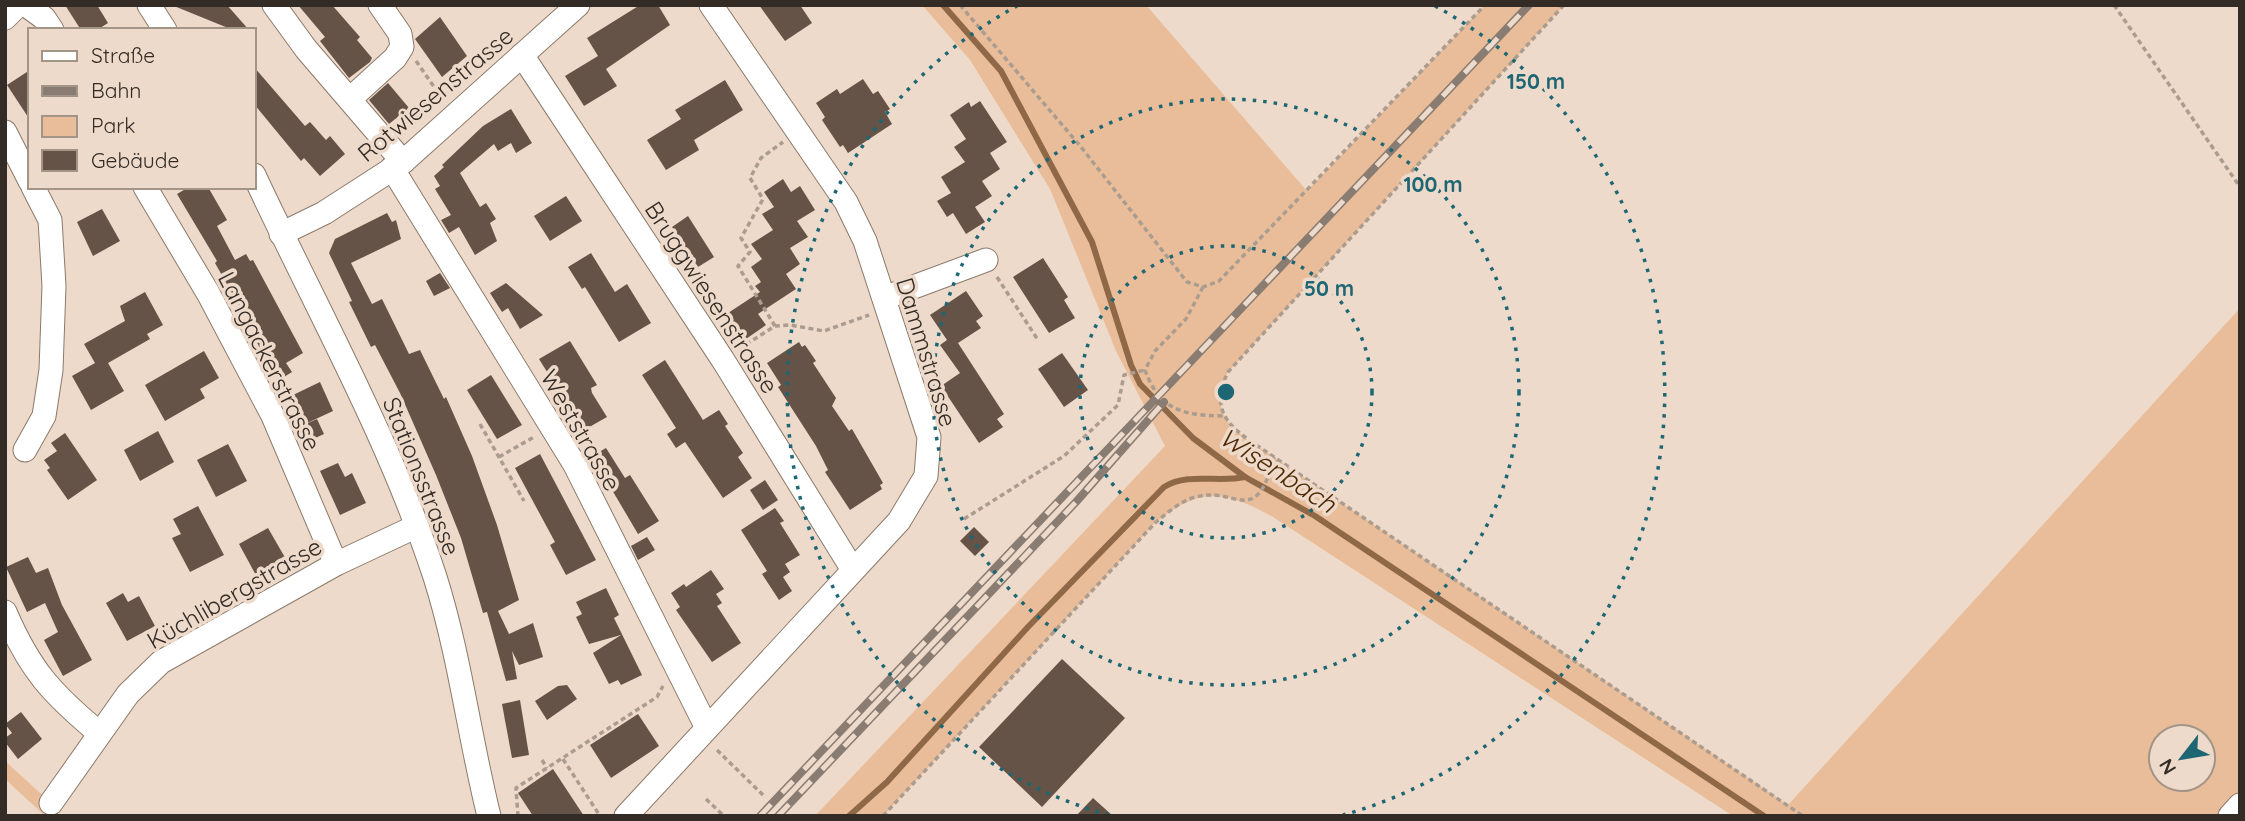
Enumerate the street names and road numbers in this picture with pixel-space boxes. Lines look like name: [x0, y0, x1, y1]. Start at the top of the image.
street label: Rotwiesenstrasse: [351, 20, 519, 168]
street label: Bruggwiesenstrasse: [639, 195, 785, 399]
street label: Langackerstrasse: [212, 266, 328, 456]
street label: Dammstrasse: [890, 274, 964, 430]
street label: Weststrasse: [534, 364, 628, 496]
street label: Stationsstrasse: [377, 392, 467, 560]
street label: Küchlibergstrasse: [141, 531, 327, 655]

